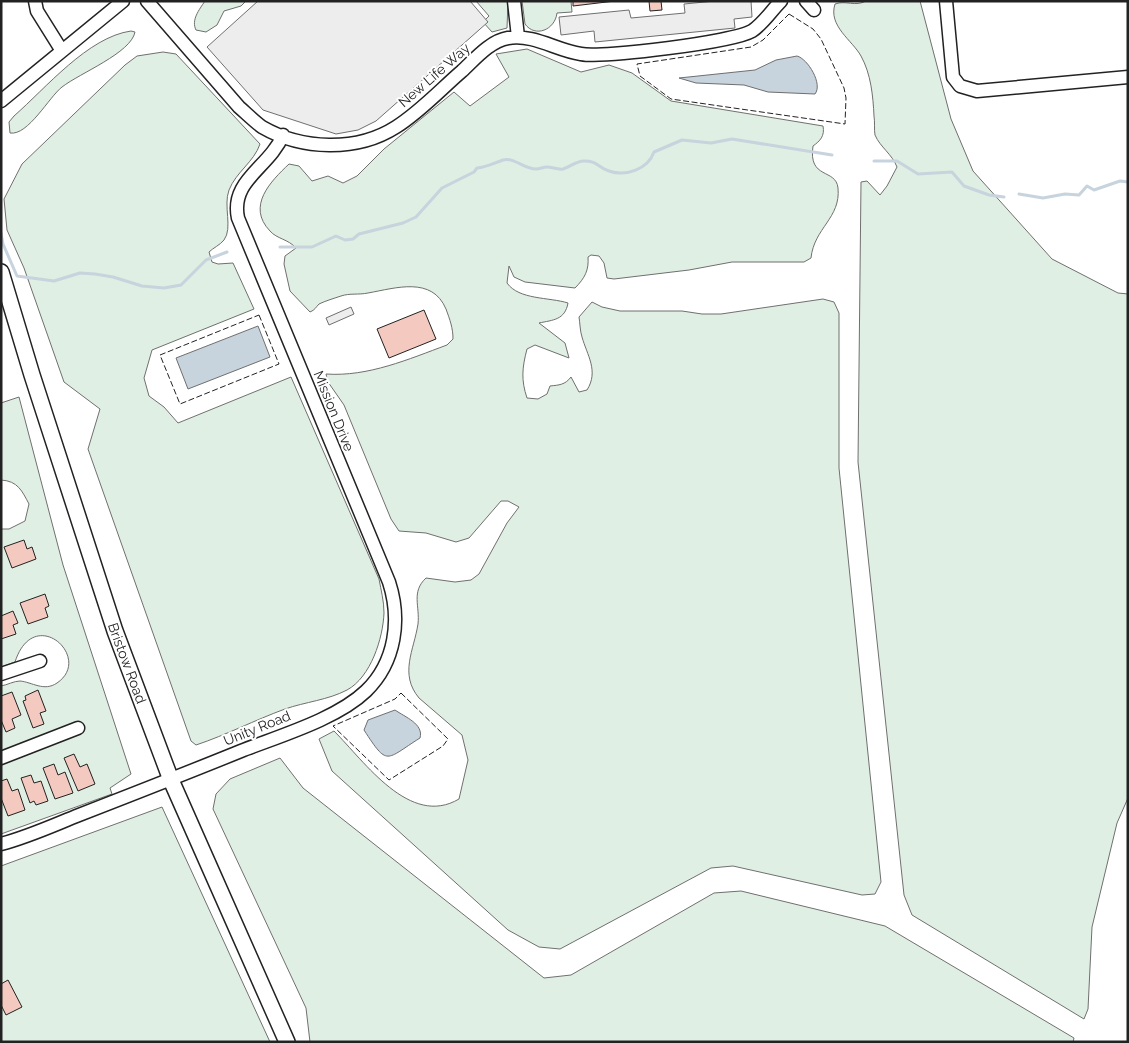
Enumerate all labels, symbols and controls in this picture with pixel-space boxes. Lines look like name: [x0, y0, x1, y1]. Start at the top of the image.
street label: New Life Way: [395, 39, 473, 110]
street label: Mission Drive: [311, 368, 357, 454]
street label: Bristow Road: [105, 621, 150, 706]
street label: Unity Road: [221, 707, 293, 749]

